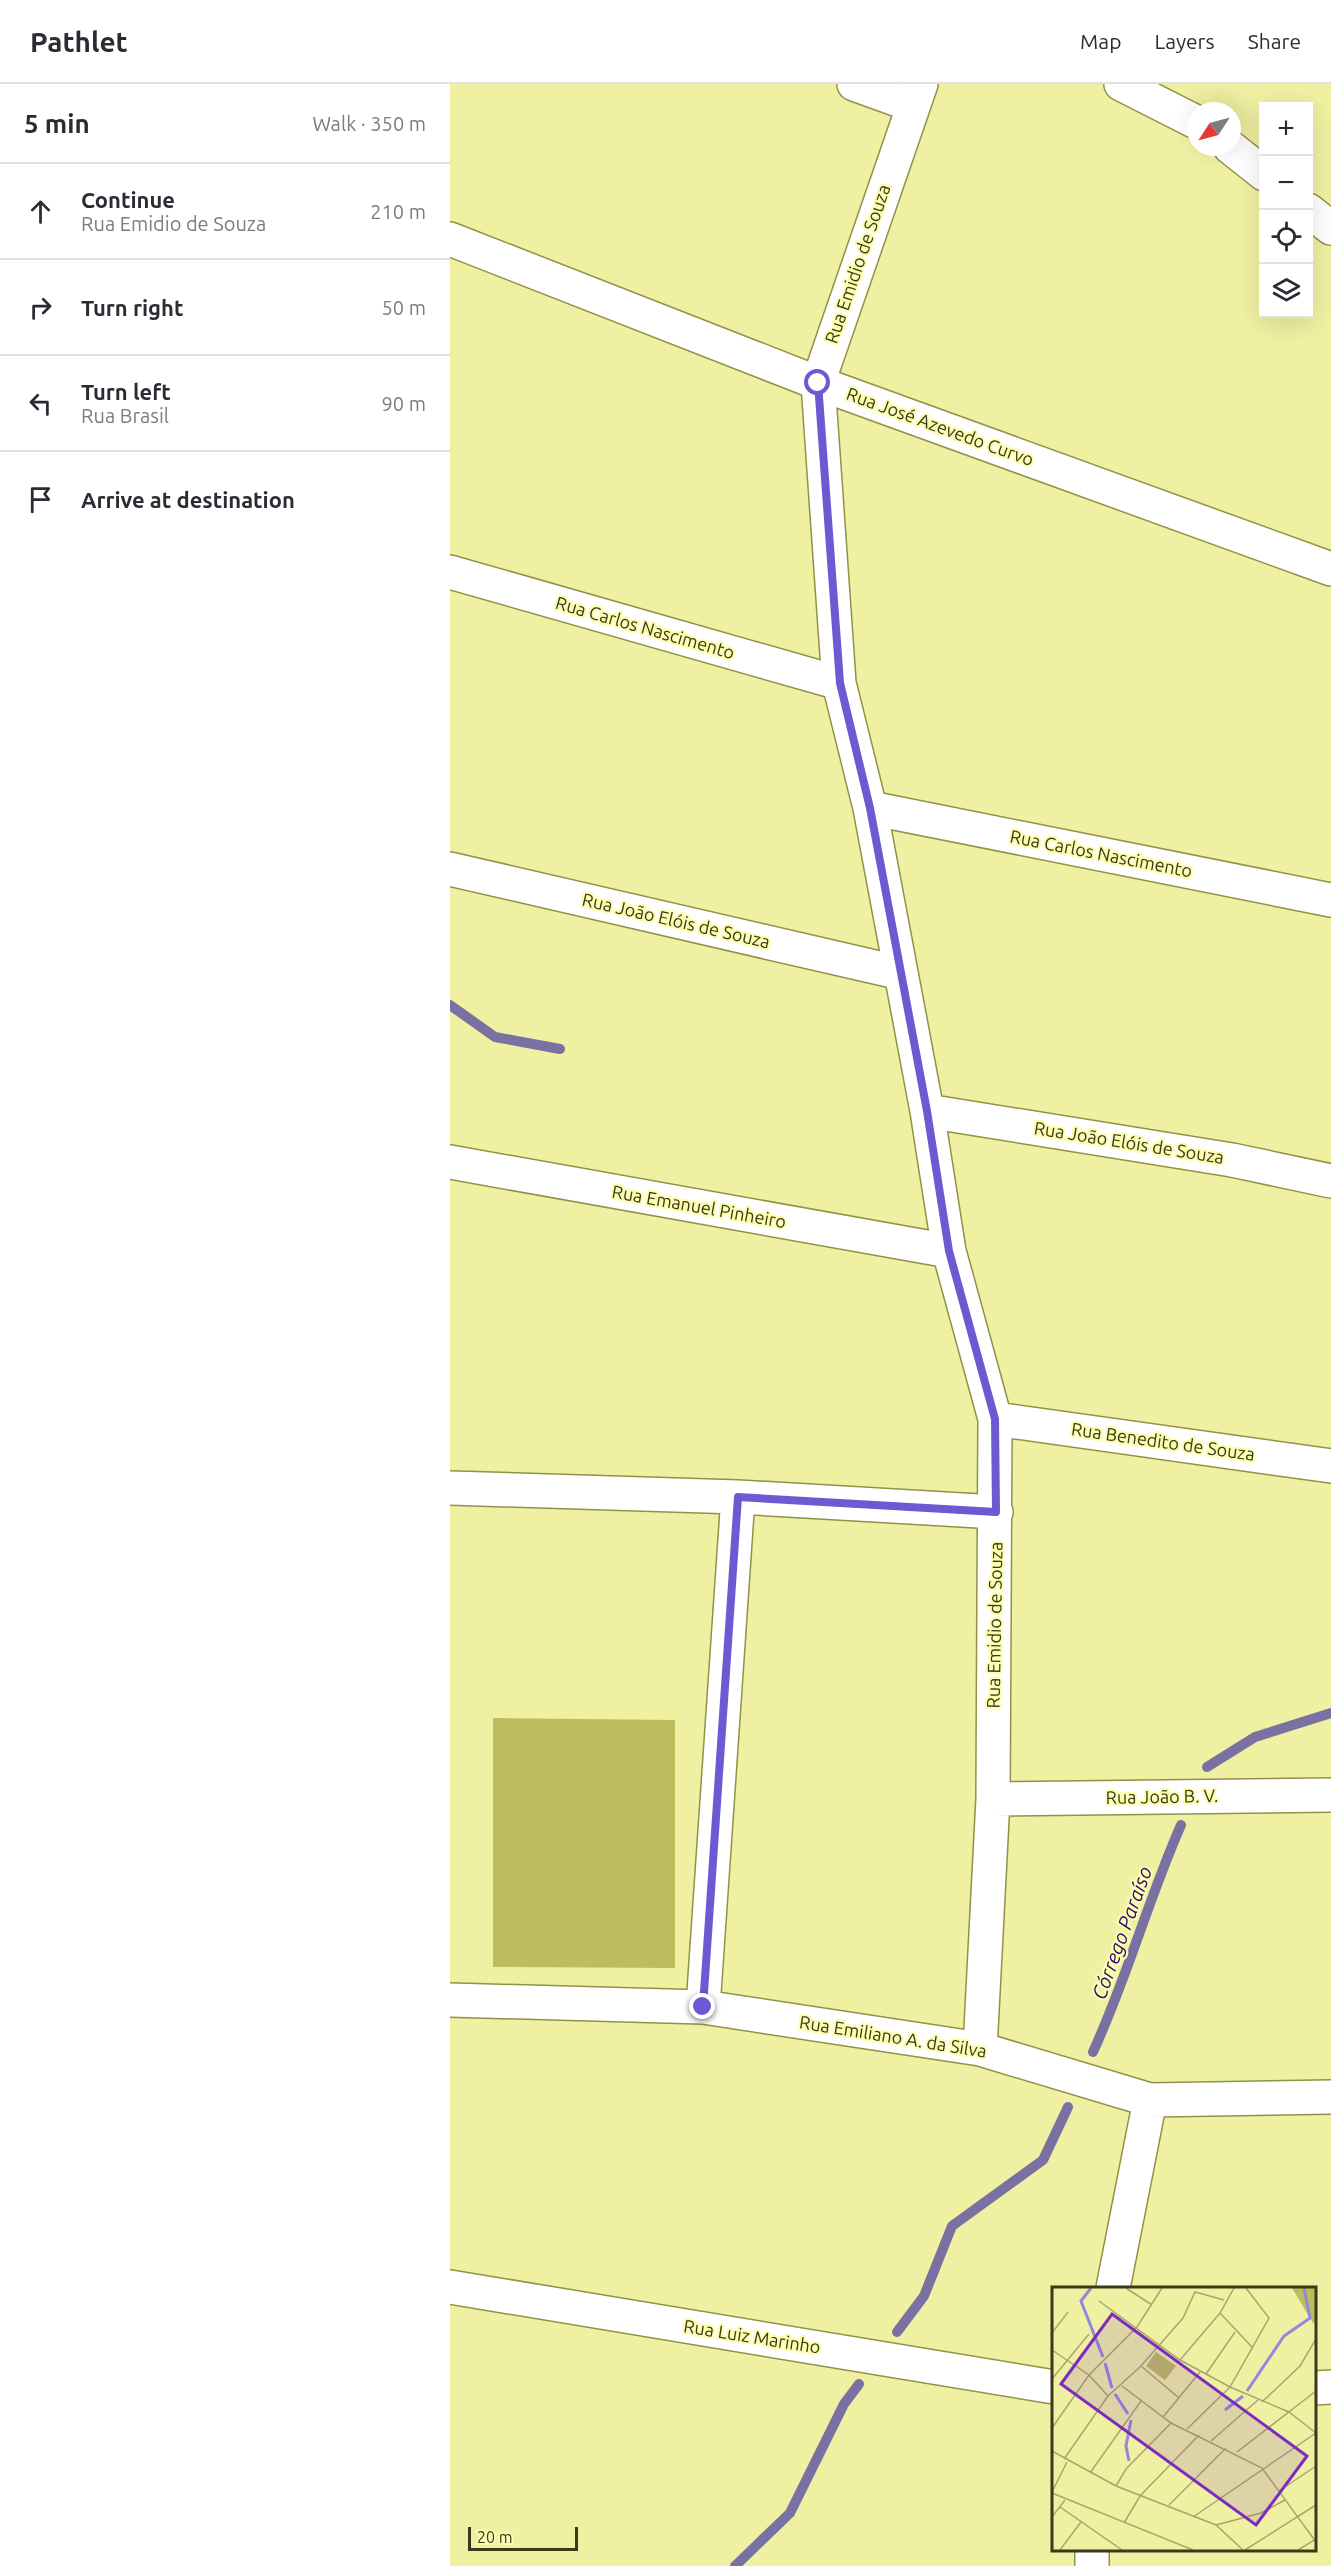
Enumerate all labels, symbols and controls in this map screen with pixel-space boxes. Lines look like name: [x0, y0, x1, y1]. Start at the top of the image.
text: Pathlet: [30, 26, 128, 57]
text: Map: [1080, 29, 1121, 53]
text: Layers: [1154, 29, 1215, 53]
text: Share: [1248, 29, 1301, 53]
north arrow: [1187, 102, 1241, 156]
map controls: [1259, 102, 1313, 318]
button: +: [1259, 102, 1313, 156]
text: 5 min: [24, 109, 90, 138]
text: Walk · 350 m: [313, 112, 426, 135]
button: −: [1259, 156, 1313, 210]
street label: Rua Emidio de Souza: [820, 182, 894, 346]
text: Continue: [81, 187, 175, 212]
icon: ahead: [24, 195, 57, 228]
text: 210 m: [370, 200, 426, 223]
button: locate: [1259, 210, 1313, 264]
text: Rua Emidio de Souza: [81, 212, 266, 235]
button: layers: [1259, 264, 1313, 318]
icon: right: [24, 291, 57, 324]
text: Turn right: [81, 295, 183, 320]
text: 50 m: [382, 296, 426, 319]
route start: [804, 369, 830, 395]
text: Turn left: [81, 379, 171, 404]
street label: Rua José Azevedo Curvo: [844, 383, 1037, 469]
icon: left: [24, 387, 57, 420]
text: 90 m: [382, 392, 426, 415]
text: Rua Brasil: [81, 404, 169, 427]
icon: arrive: [24, 483, 57, 516]
text: Arrive at destination: [81, 487, 295, 512]
street label: Rua Carlos Nascimento: [554, 592, 737, 662]
street label: Rua Carlos Nascimento: [1008, 826, 1194, 880]
street label: Rua João Elóis de Souza: [580, 889, 772, 951]
street label: Rua João Elóis de Souza: [1033, 1117, 1226, 1167]
street label: Rua Emanuel Pinheiro: [611, 1181, 788, 1231]
street label: Rua Benedito de Souza: [1070, 1418, 1256, 1464]
street label: Rua Emidio de Souza: [983, 1541, 1005, 1709]
street label: Rua João B. V.: [1105, 1785, 1219, 1807]
water label: Córrego Paraíso: [1087, 1863, 1156, 2002]
route end: [689, 1993, 715, 2019]
street label: Rua Emiliano A. da Silva: [798, 2011, 988, 2061]
inset map: [1052, 2287, 1316, 2551]
street label: Rua Luiz Marinho: [682, 2315, 822, 2357]
scale bar: [468, 2524, 578, 2552]
text: 20 m: [477, 2528, 513, 2546]

